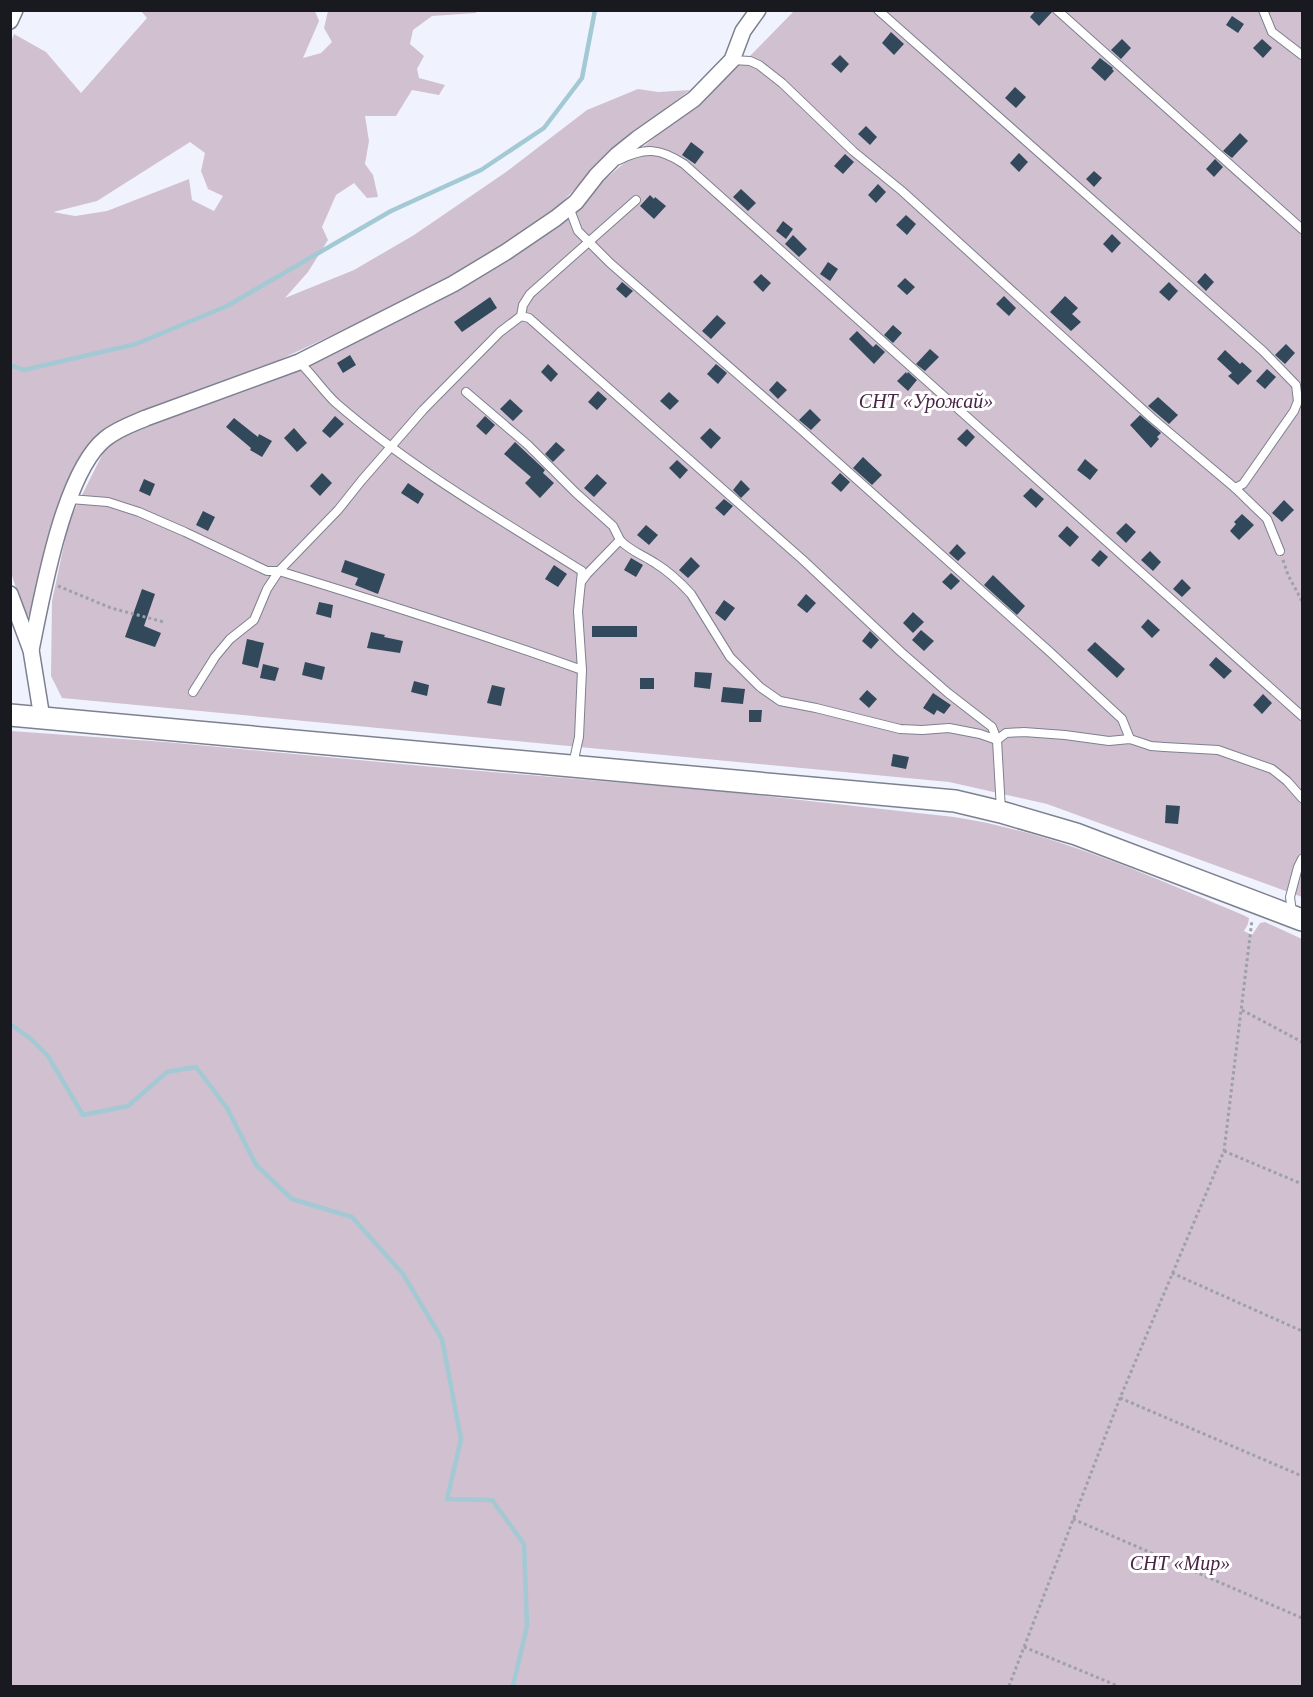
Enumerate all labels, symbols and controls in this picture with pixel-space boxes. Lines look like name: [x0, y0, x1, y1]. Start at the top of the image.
park label: СНТ «Урожай»: [859, 390, 993, 413]
park label: СНТ «Мир»: [1130, 1552, 1230, 1575]

